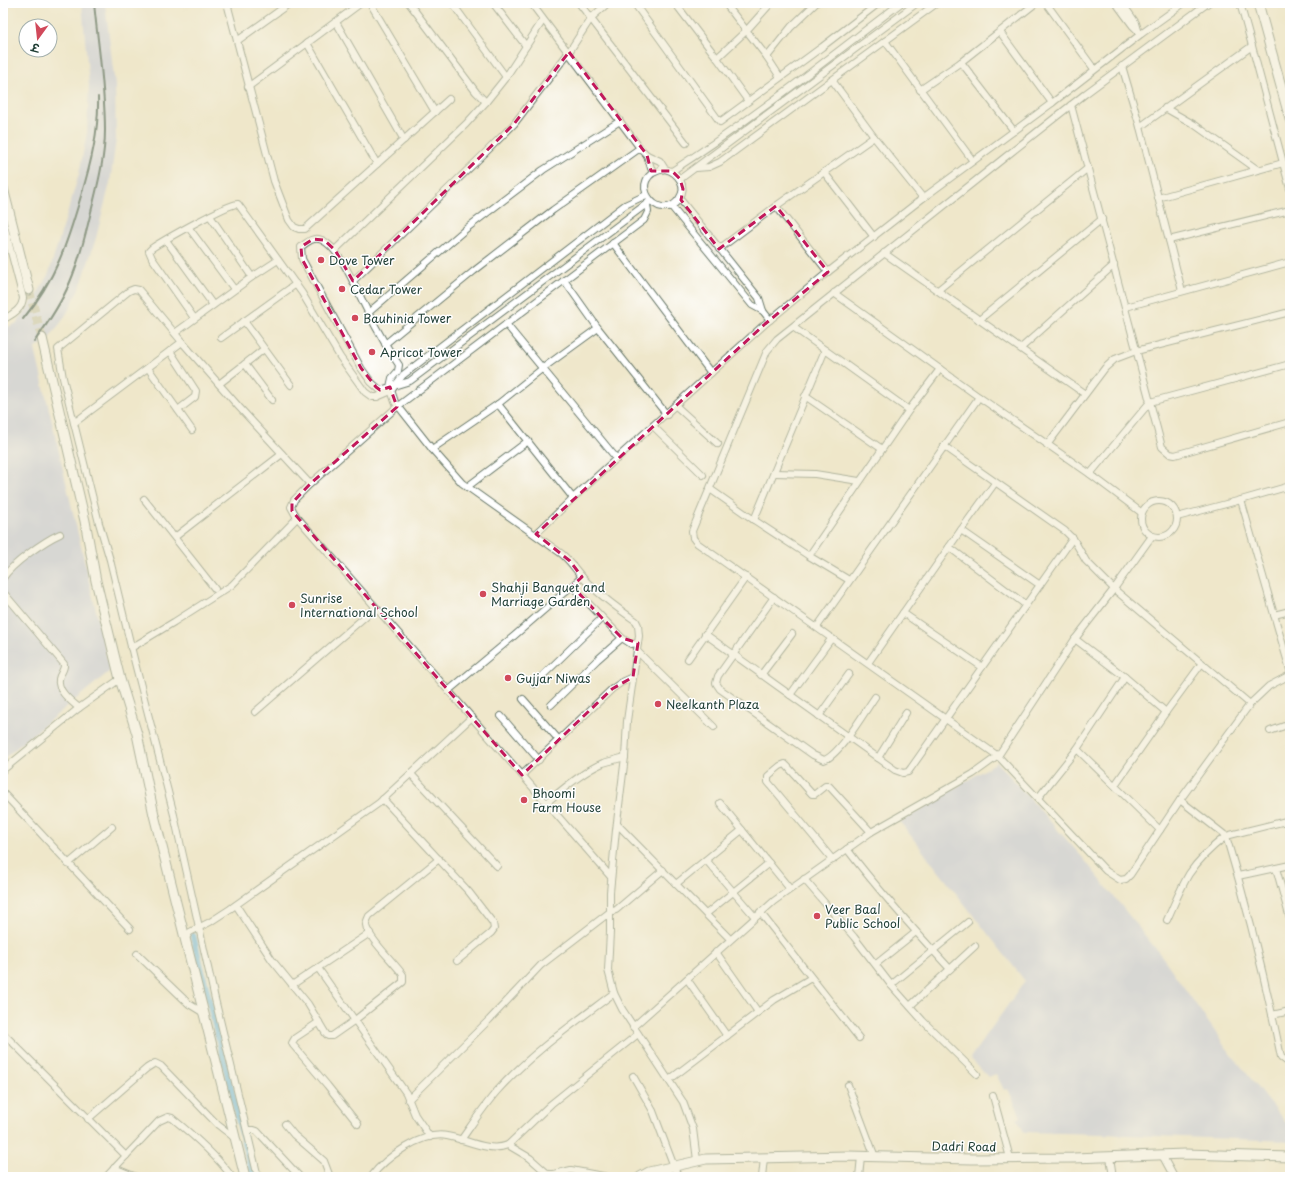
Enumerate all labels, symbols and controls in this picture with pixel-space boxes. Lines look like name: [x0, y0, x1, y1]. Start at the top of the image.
north arrow: [18, 18, 58, 58]
text: उ: [28, 39, 42, 58]
place label: Dove Tower: [329, 251, 395, 269]
marker: Dove Tower: [316, 255, 326, 265]
place label: Cedar Tower: [350, 280, 423, 298]
marker: Cedar Tower: [337, 284, 347, 294]
place label: Bauhinia Tower: [363, 309, 452, 327]
marker: Bauhinia Tower: [350, 313, 360, 323]
place label: Apricot Tower: [380, 343, 462, 361]
marker: Apricot Tower: [367, 347, 377, 357]
place label: Shahji Banquet and Marriage Garden: [491, 578, 606, 610]
place label: Sunrise International School: [300, 589, 418, 621]
marker: Shahji Banquet and Marriage Garden: [478, 589, 488, 599]
marker: Sunrise International School: [287, 600, 297, 610]
place label: Gujjar Niwas: [516, 669, 591, 687]
marker: Gujjar Niwas: [503, 673, 513, 683]
place label: Neelkanth Plaza: [666, 695, 760, 713]
marker: Neelkanth Plaza: [653, 699, 663, 709]
place label: Bhoomi Farm House: [532, 784, 602, 816]
marker: Bhoomi Farm House: [519, 795, 529, 805]
place label: Veer Baal Public School: [825, 900, 900, 932]
marker: Veer Baal Public School: [812, 911, 822, 921]
street label: Dadri Road: [931, 1136, 997, 1156]

